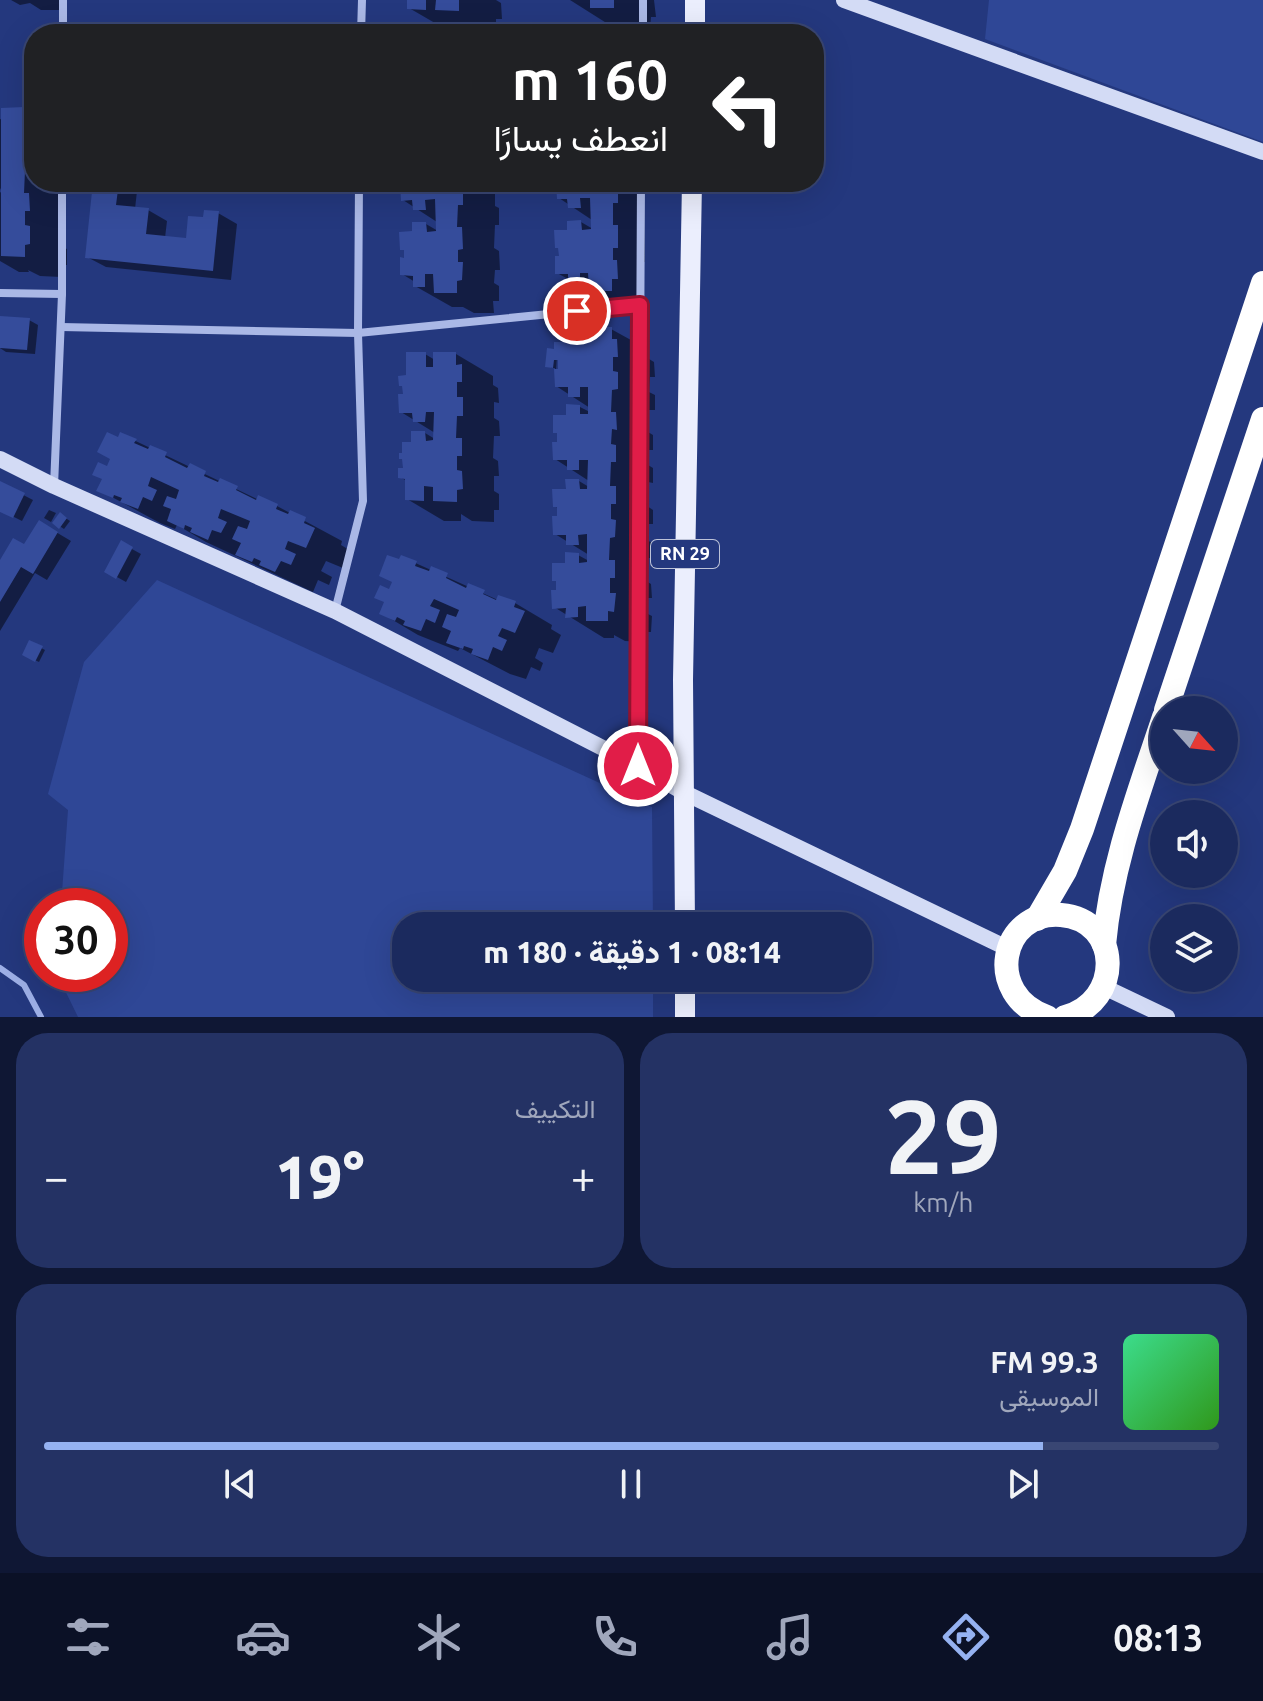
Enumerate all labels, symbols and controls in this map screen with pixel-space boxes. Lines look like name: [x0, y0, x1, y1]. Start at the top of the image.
text: 160 m: [512, 48, 668, 111]
icon: left: [696, 56, 800, 160]
text: انعطف يسارًا: [494, 117, 668, 158]
pin: [543, 277, 611, 345]
icon: arrive: [555, 289, 599, 333]
road number: RN 29: [651, 540, 719, 568]
north arrow: [1150, 696, 1238, 784]
map controls: [1150, 696, 1238, 992]
position arrow: [596, 724, 680, 808]
button: sound: [1150, 800, 1238, 888]
speed limit sign: 30: [24, 888, 128, 992]
button: layers: [1150, 904, 1238, 992]
text: 08:14 · 1 دقيقة · 180 m: [483, 935, 781, 969]
text: 29: [885, 1077, 1002, 1194]
text: التكييف: [515, 1094, 596, 1123]
text: 19°: [275, 1143, 364, 1210]
text: −: [44, 1152, 69, 1201]
text: +: [571, 1152, 596, 1201]
text: km/h: [913, 1188, 973, 1217]
text: 99.3 FM: [990, 1345, 1099, 1379]
text: الموسيقى: [999, 1382, 1099, 1411]
icon: previous: [218, 1462, 262, 1506]
icon: pause: [609, 1462, 653, 1506]
icon: next: [1001, 1462, 1045, 1506]
icon: filters: [60, 1609, 116, 1665]
icon: car: [235, 1609, 291, 1665]
icon: climate: [411, 1609, 467, 1665]
icon: phone: [587, 1609, 643, 1665]
icon: music: [762, 1609, 818, 1665]
icon: directions: [938, 1609, 994, 1665]
text: 08:13: [1113, 1617, 1203, 1658]

